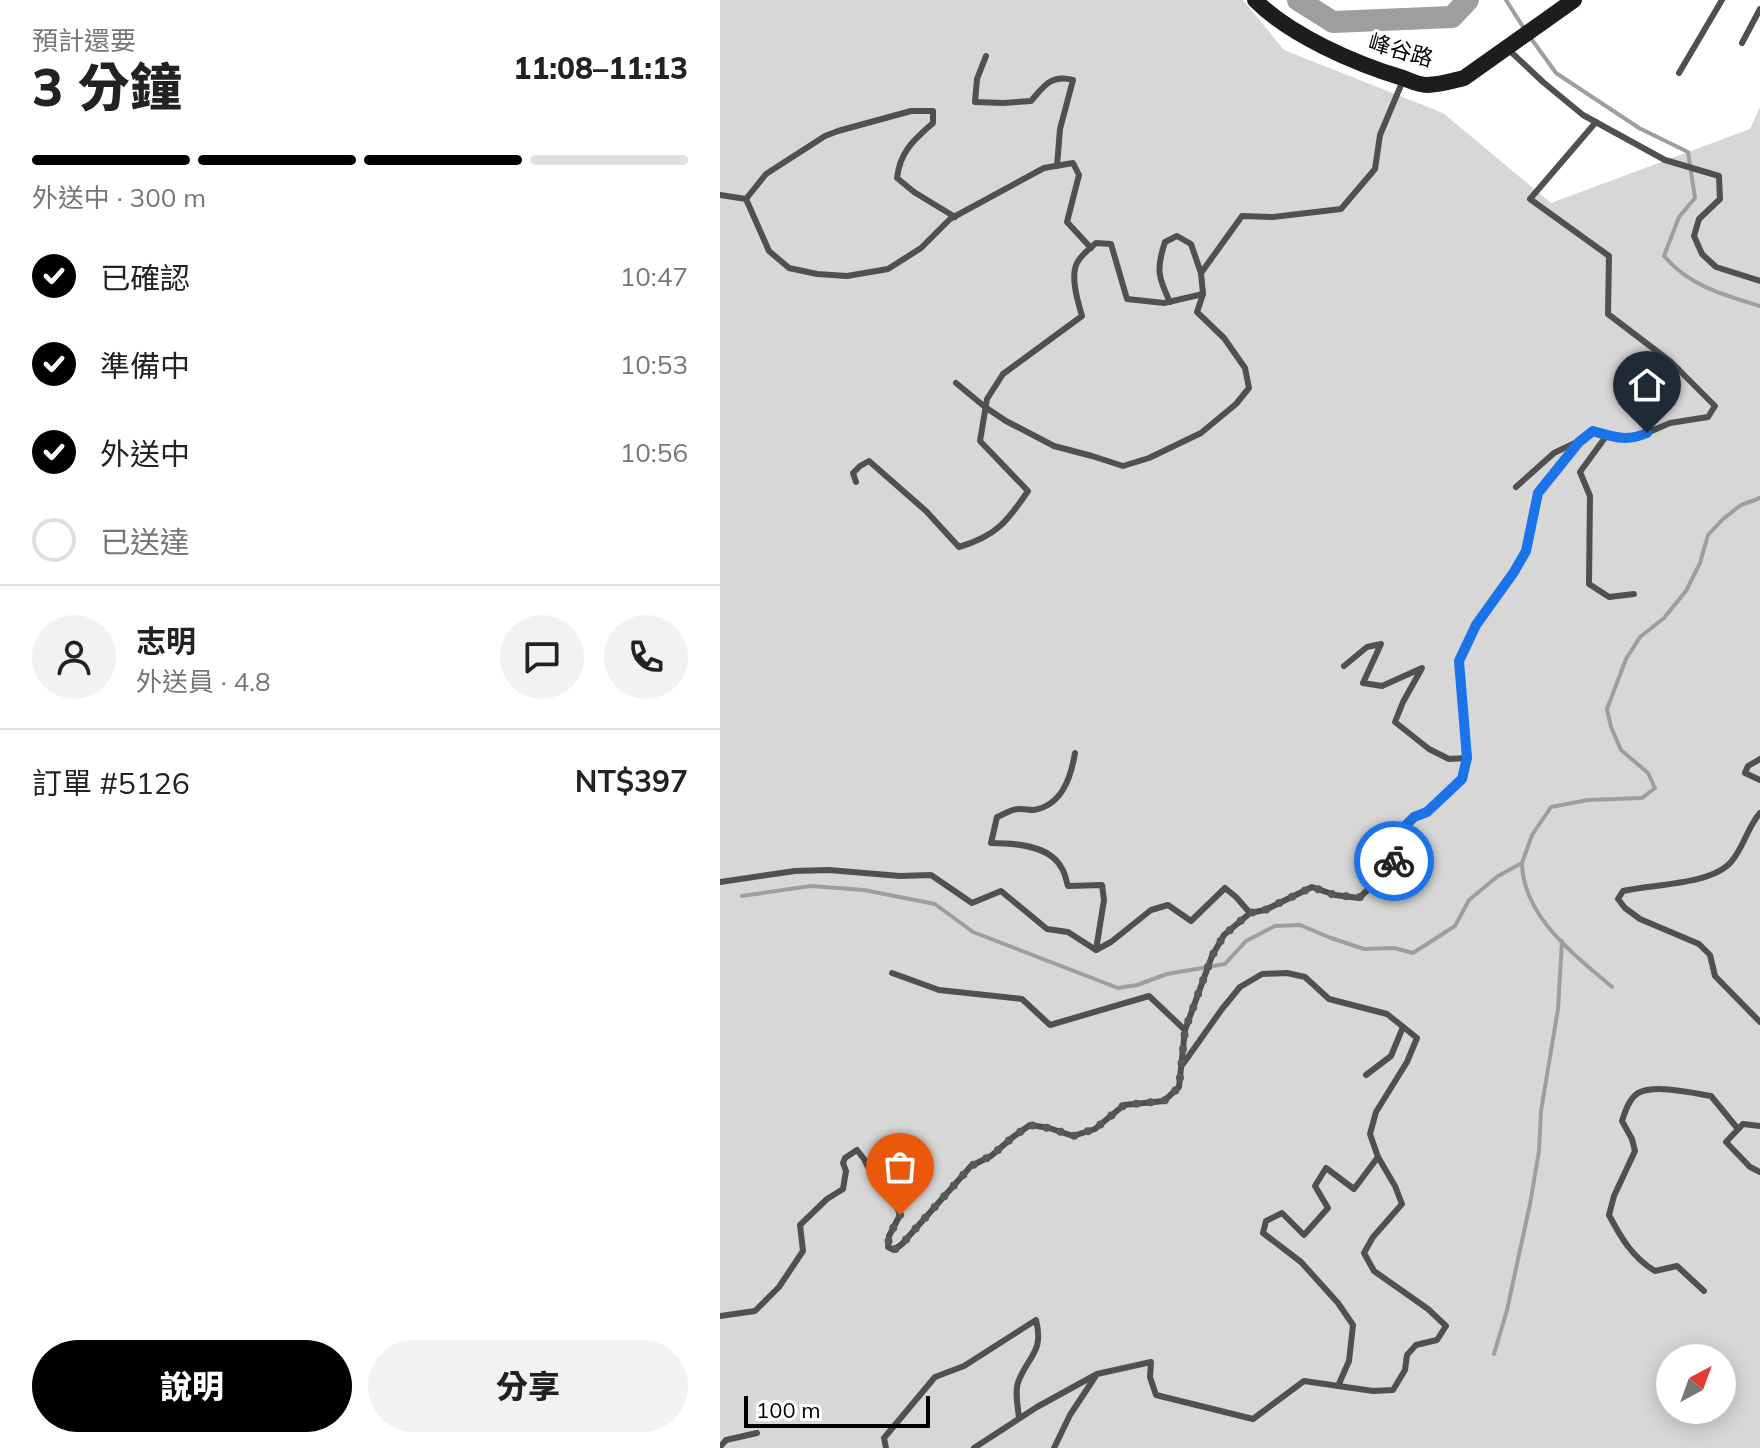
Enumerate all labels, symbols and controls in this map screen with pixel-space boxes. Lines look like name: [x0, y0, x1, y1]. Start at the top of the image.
text: 預計還要: [32, 24, 136, 57]
street label: 峰谷路: [1365, 27, 1437, 73]
text: 11:08–11:13: [513, 49, 688, 87]
text: 3 分鐘: [32, 54, 182, 119]
text: 外送中 · 300 m: [32, 181, 206, 214]
icon: check: [32, 254, 76, 298]
text: 已確認: [100, 259, 190, 297]
text: 10:47: [620, 260, 688, 293]
icon: check: [32, 342, 76, 386]
text: 準備中: [100, 347, 190, 385]
text: 10:53: [620, 348, 688, 381]
pin: [1613, 351, 1681, 433]
icon: home: [1625, 363, 1669, 407]
icon: check: [32, 430, 76, 474]
text: 外送中: [100, 435, 190, 473]
text: 10:56: [620, 436, 688, 469]
text: 已送達: [100, 523, 190, 561]
button: person: [32, 615, 116, 699]
button: chat: [500, 615, 584, 699]
button: phone: [604, 615, 688, 699]
text: 志明: [136, 622, 196, 660]
text: 外送員 · 4.8: [136, 665, 271, 698]
text: NT$397: [575, 762, 688, 800]
text: 訂單 #5126: [32, 764, 190, 802]
courier: [1354, 821, 1434, 901]
icon: bike: [1372, 839, 1416, 883]
pin: [866, 1133, 934, 1215]
icon: bag: [878, 1145, 922, 1189]
button: 說明: [32, 1340, 352, 1432]
button: 分享: [368, 1340, 688, 1432]
north arrow: [1656, 1344, 1736, 1424]
map controls: [1656, 1344, 1736, 1424]
scale bar: [744, 1392, 930, 1428]
text: 100 m: [756, 1396, 821, 1424]

